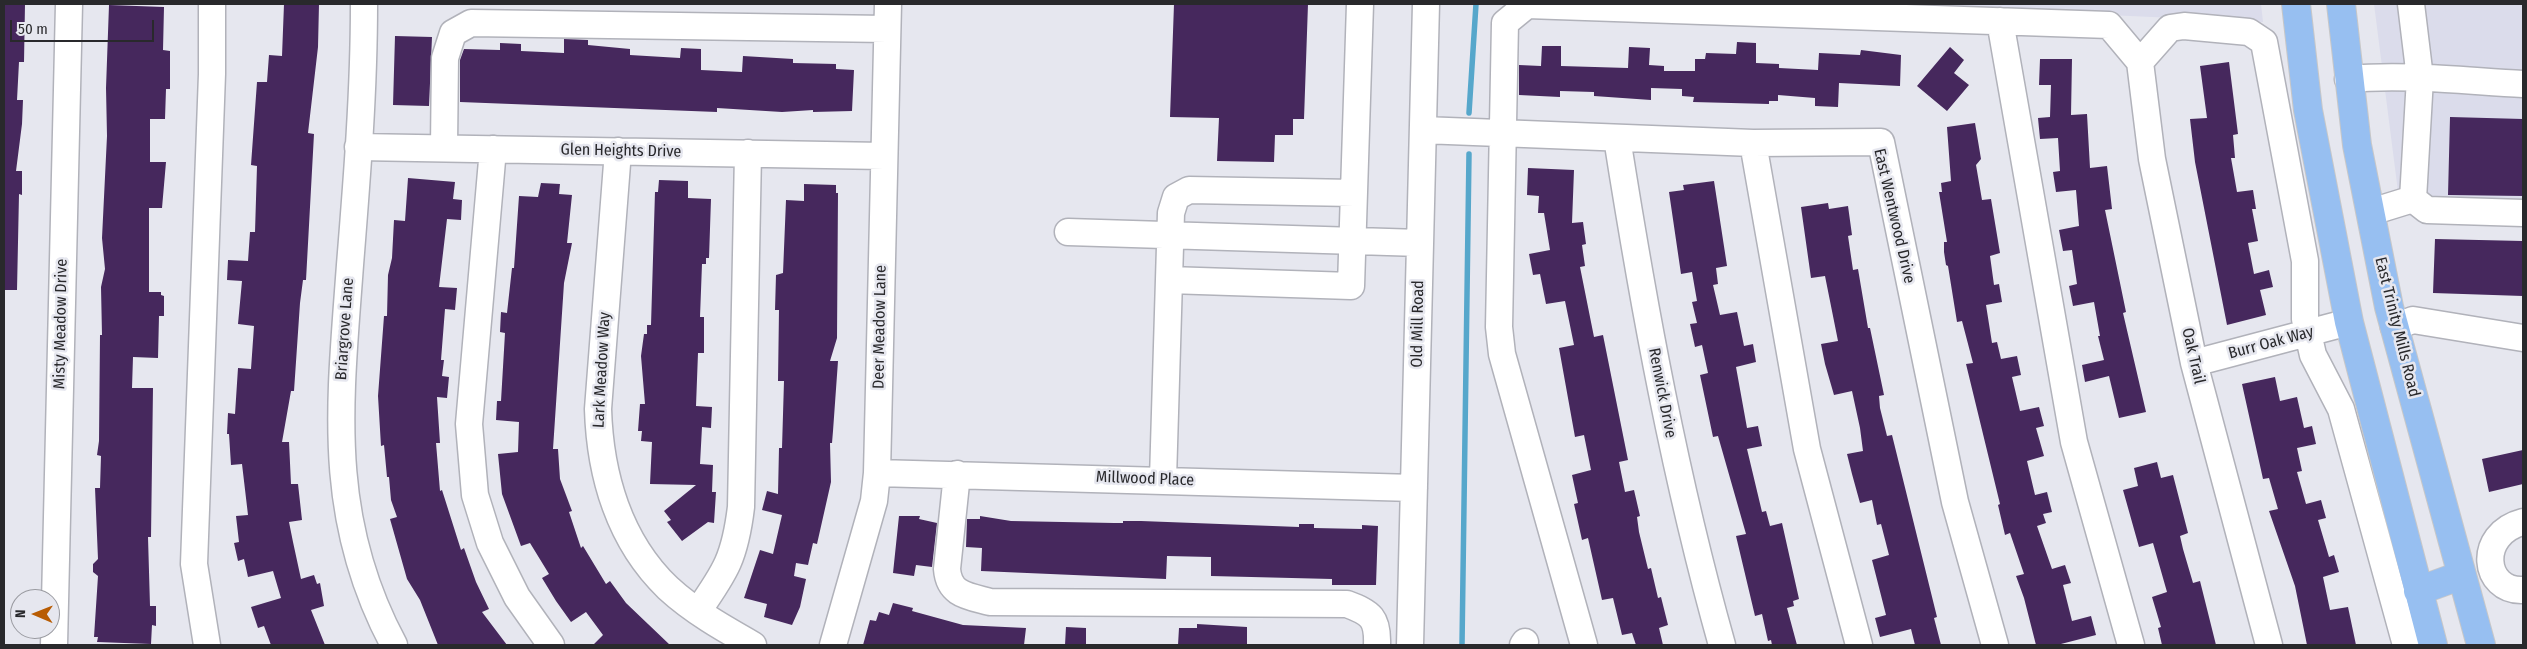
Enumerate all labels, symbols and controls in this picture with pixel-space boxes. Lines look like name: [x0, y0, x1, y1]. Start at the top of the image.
scale bar: [12, 10, 156, 42]
text: 50 m: [18, 20, 48, 38]
street label: Glen Heights Drive: [560, 140, 682, 162]
street label: East Wentwood Drive: [1869, 147, 1919, 285]
street label: East Trinity Mills Road: [2370, 255, 2424, 399]
street label: Misty Meadow Drive: [50, 259, 72, 389]
street label: Deer Meadow Lane: [869, 265, 891, 389]
street label: Briargrove Lane: [332, 277, 358, 381]
street label: Old Mill Road: [1408, 280, 1428, 368]
street label: Lark Meadow Way: [589, 312, 615, 428]
street label: Burr Oak Way: [2226, 322, 2316, 364]
street label: Oak Trail: [2177, 326, 2209, 386]
street label: Renwick Drive: [1644, 346, 1680, 440]
street label: Millwood Place: [1096, 468, 1194, 490]
north arrow: [10, 589, 60, 639]
text: N: [12, 609, 29, 618]

